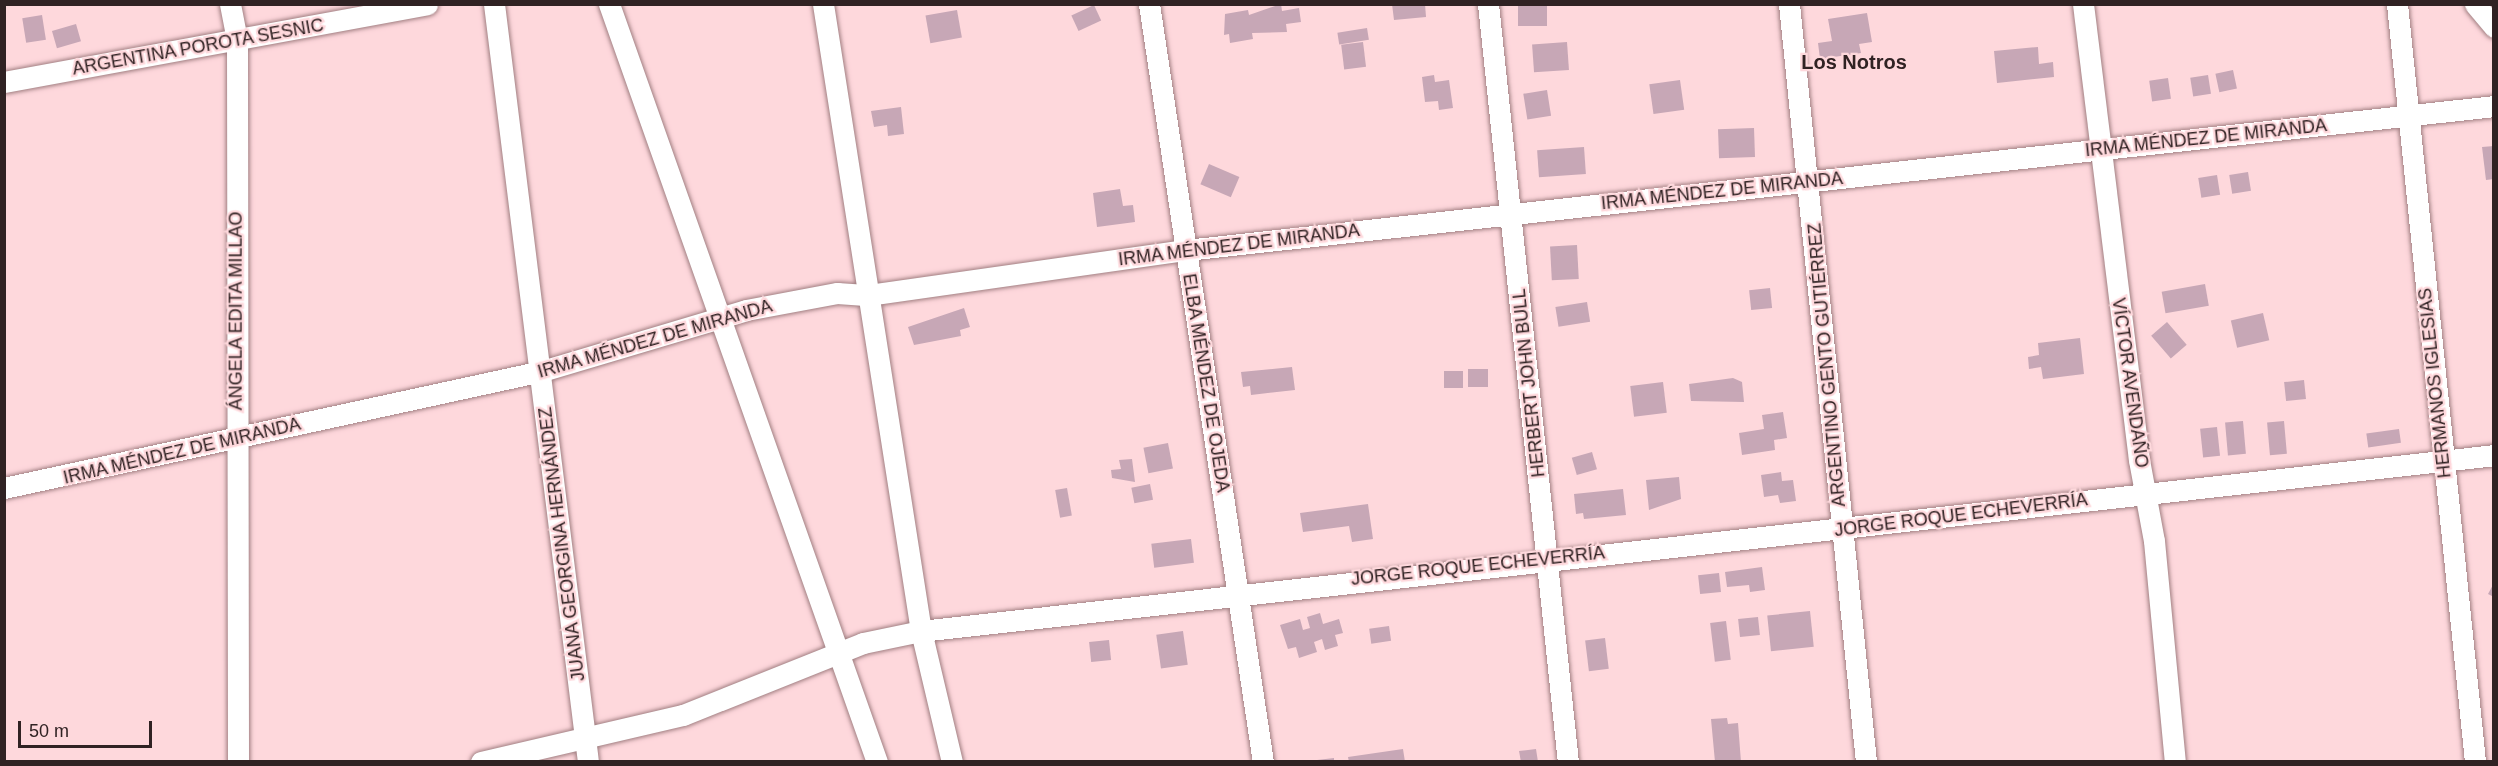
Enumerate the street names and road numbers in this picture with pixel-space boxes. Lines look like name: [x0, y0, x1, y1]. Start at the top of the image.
street label: ARGENTINA POROTA SESNIC: [70, 14, 326, 80]
street label: IRMA MÉNDEZ DE MIRANDA: [2084, 115, 2328, 161]
street label: IRMA MÉNDEZ DE MIRANDA: [1600, 168, 1844, 214]
street label: ÁNGELA EDITA MILLAO: [225, 211, 247, 411]
street label: IRMA MÉNDEZ DE MIRANDA: [1117, 219, 1361, 271]
street label: ARGENTINO GENTO GUTIÉRREZ: [1804, 222, 1850, 508]
street label: ELBA MÉNDEZ DE OJEDA: [1178, 272, 1234, 494]
street label: HERMANOS IGLESIAS: [2414, 287, 2456, 479]
street label: HERBERT JOHN BULL: [1508, 288, 1550, 478]
street label: IRMA MÉNDEZ DE MIRANDA: [535, 295, 775, 383]
street label: VÍCTOR AVENDAÑO: [2107, 296, 2153, 470]
street label: JUANA GEORGINA HERNÁNDEZ: [534, 405, 590, 683]
street label: IRMA MÉNDEZ DE MIRANDA: [61, 413, 303, 489]
street label: JORGE ROQUE ECHEVERRÍA: [1833, 489, 2089, 541]
street label: JORGE ROQUE ECHEVERRÍA: [1350, 542, 1606, 590]

